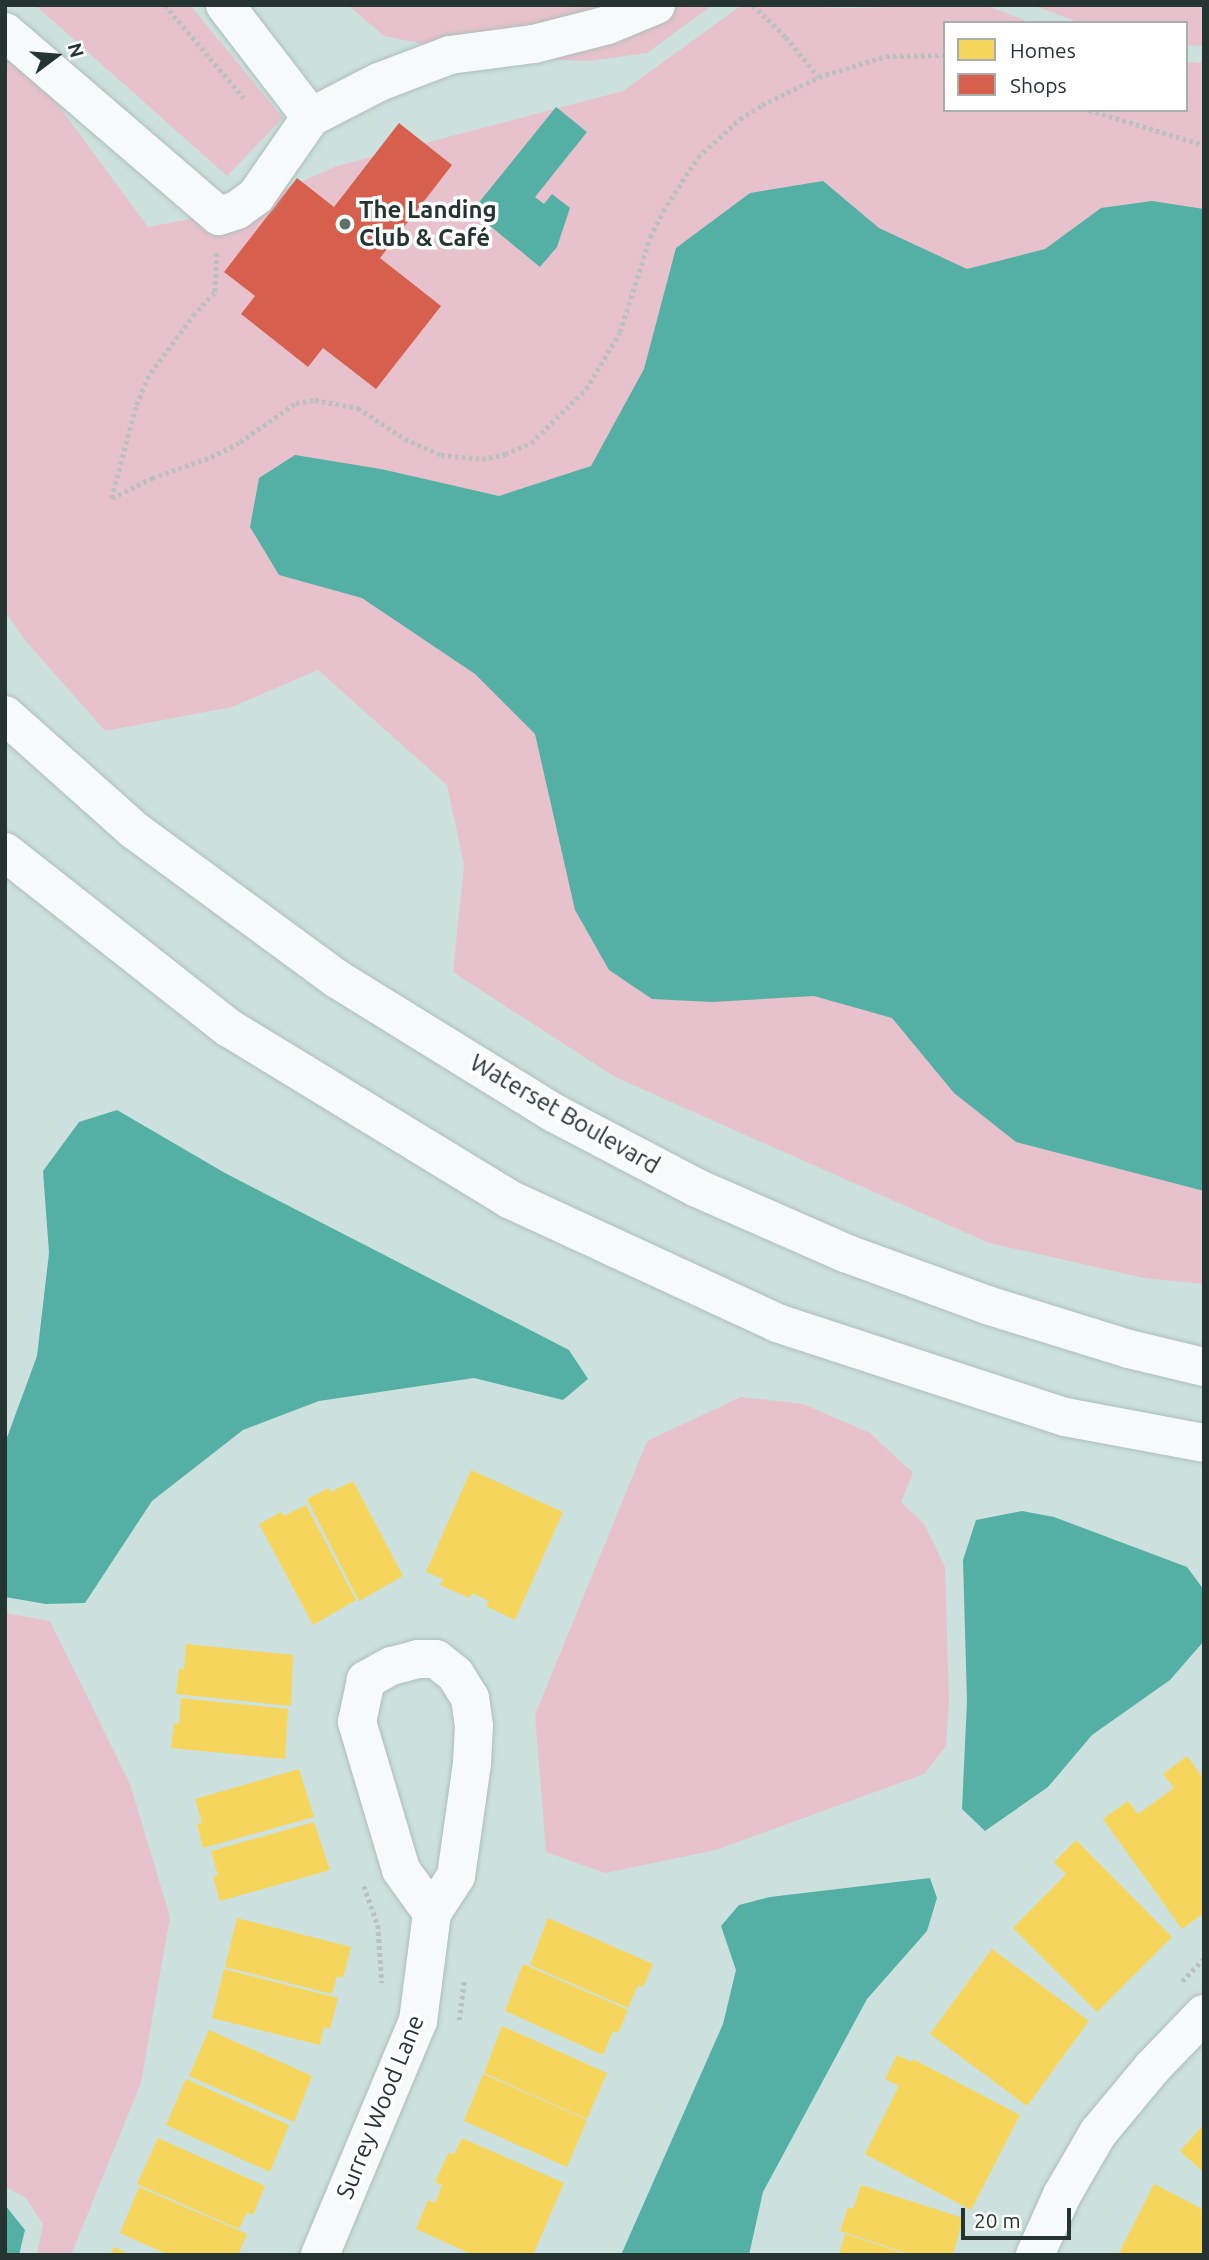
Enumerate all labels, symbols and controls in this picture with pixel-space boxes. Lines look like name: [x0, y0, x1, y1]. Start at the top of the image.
north arrow: [21, 21, 91, 91]
legend: [943, 21, 1188, 112]
text: Homes: [1010, 38, 1076, 62]
text: N: [64, 40, 89, 60]
text: Shops: [1010, 73, 1067, 97]
place label: The Landing Club & Café: [359, 196, 497, 252]
marker: The Landing Club & Café: [337, 216, 353, 232]
street label: Waterset Boulevard: [465, 1048, 665, 1180]
street label: Surrey Wood Lane: [330, 2011, 430, 2203]
scale bar: [964, 2194, 1074, 2238]
text: 20 m: [974, 2208, 1021, 2232]

